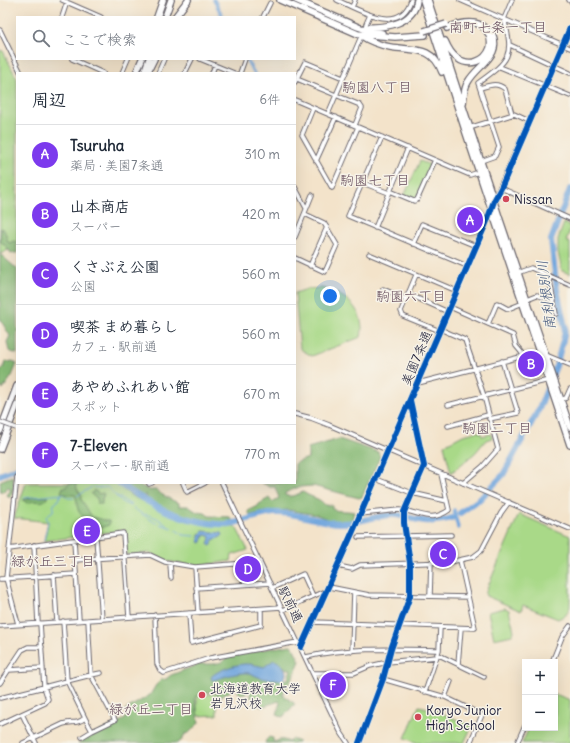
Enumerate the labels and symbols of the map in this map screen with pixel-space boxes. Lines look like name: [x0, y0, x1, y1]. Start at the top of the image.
district label: 南町七条一丁目: [449, 18, 547, 36]
district label: 駒園八丁目: [342, 78, 412, 96]
district label: 駒園七丁目: [340, 171, 410, 189]
place label: Nissan: [514, 191, 553, 208]
marker: Nissan: [501, 194, 511, 204]
pin: A: [457, 205, 483, 235]
water label: 南利根別川: [533, 259, 559, 331]
your location: [320, 286, 340, 306]
district label: 駒園六丁目: [376, 287, 446, 305]
street label: 美園7条通: [397, 328, 436, 388]
pin: B: [518, 349, 544, 379]
district label: 駒園二丁目: [462, 419, 532, 437]
pin: E: [74, 516, 100, 546]
pin: C: [430, 539, 456, 569]
district label: 緑が丘三丁目: [11, 552, 95, 570]
pin: D: [235, 554, 261, 584]
street label: 駅前通: [274, 583, 307, 625]
pin: F: [320, 670, 346, 700]
place label: 北海道教育大学 岩見沢校: [210, 680, 301, 712]
marker: 北海道教育大学 岩見沢校: [197, 690, 207, 700]
district label: 緑が丘二丁目: [109, 700, 193, 718]
place label: Koryo Junior High School: [426, 702, 502, 734]
marker: Koryo Junior High School: [413, 712, 423, 722]

